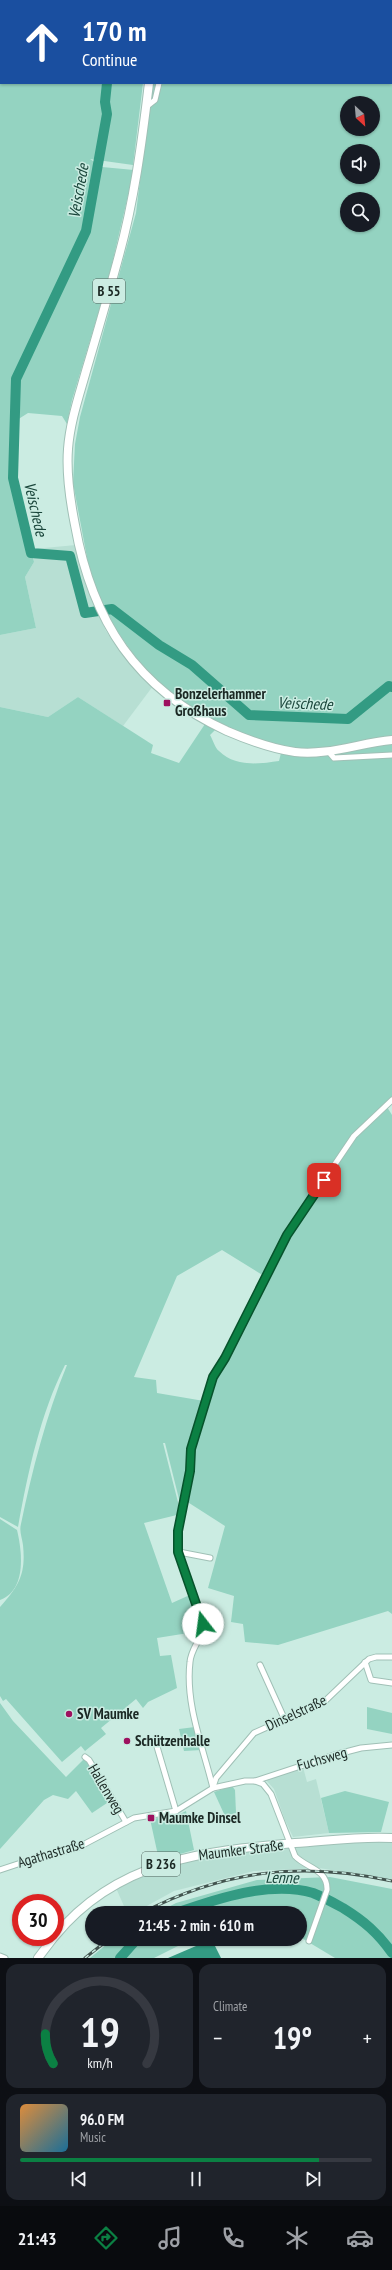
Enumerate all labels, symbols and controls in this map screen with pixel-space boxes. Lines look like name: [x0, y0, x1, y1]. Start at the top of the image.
text: 170 m: [82, 12, 146, 49]
icon: ahead: [16, 16, 68, 68]
text: Continue: [82, 48, 137, 71]
north arrow: [340, 96, 380, 136]
map controls: [340, 96, 380, 232]
button: sound: [340, 144, 380, 184]
water label: Veischede: [63, 161, 93, 220]
button: search: [340, 192, 380, 232]
road number: B 55: [93, 279, 125, 303]
water label: Veischede: [20, 480, 52, 539]
place label: Bonzelerhammer Großhaus: [175, 684, 267, 720]
water label: Veischede: [277, 692, 334, 714]
marker: Bonzelerhammer Großhaus: [162, 698, 172, 708]
pin: [307, 1163, 341, 1197]
icon: arrive: [313, 1169, 335, 1191]
position arrow: [182, 1603, 224, 1645]
street label: Dinselstraße: [262, 1690, 329, 1735]
place label: SV Maumke: [77, 1704, 139, 1723]
marker: SV Maumke: [64, 1709, 74, 1719]
place label: Schützenhalle: [135, 1731, 210, 1750]
marker: Schützenhalle: [122, 1736, 132, 1746]
street label: Fuchsweg: [295, 1742, 349, 1775]
street label: Hallenweg: [84, 1760, 129, 1817]
place label: Maumke Dinsel: [159, 1808, 241, 1827]
marker: Maumke Dinsel: [146, 1813, 156, 1823]
street label: Agathastraße: [15, 1833, 87, 1872]
street label: Maumker Straße: [198, 1835, 284, 1864]
road number: B 236: [142, 1852, 180, 1876]
water label: Lenne: [265, 1867, 300, 1887]
speed limit sign: 30: [12, 1894, 64, 1946]
text: 21:45 · 2 min · 610 m: [138, 1916, 254, 1935]
text: Climate: [213, 1998, 247, 2015]
text: 19: [80, 2005, 119, 2058]
text: 19°: [273, 2018, 312, 2057]
text: −: [213, 2024, 222, 2052]
text: +: [363, 2024, 372, 2052]
text: km/h: [87, 2053, 112, 2072]
text: 96.0 FM: [80, 2110, 124, 2129]
text: Music: [80, 2129, 106, 2146]
icon: previous: [68, 2168, 90, 2190]
icon: pause: [185, 2168, 207, 2190]
icon: next: [302, 2168, 324, 2190]
icon: directions: [92, 2224, 120, 2252]
icon: music: [156, 2224, 184, 2252]
icon: phone: [219, 2224, 247, 2252]
icon: climate: [283, 2224, 311, 2252]
icon: car: [346, 2224, 374, 2252]
text: 21:43: [18, 2227, 57, 2250]

